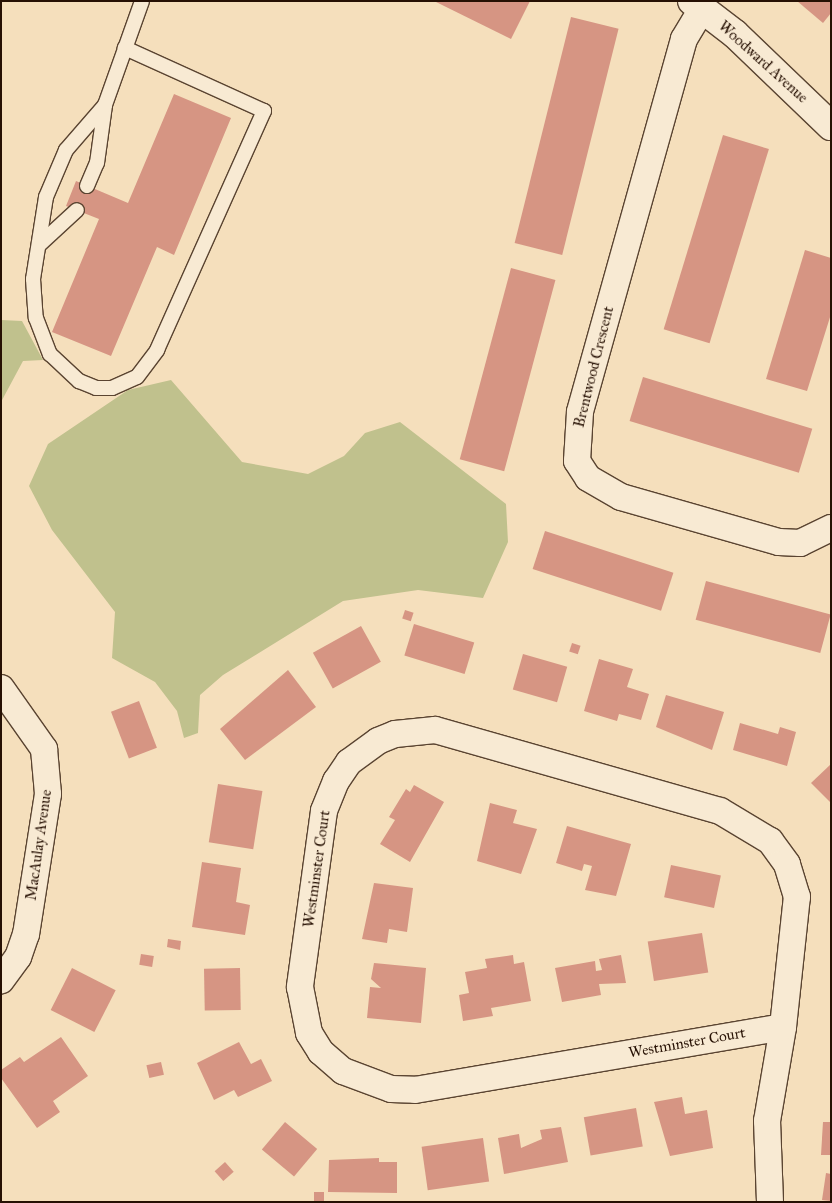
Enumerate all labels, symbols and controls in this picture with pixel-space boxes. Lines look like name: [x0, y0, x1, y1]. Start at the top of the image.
street label: Woodward Avenue: [715, 17, 811, 107]
street label: Brentwood Crescent: [570, 305, 618, 429]
street label: MacAulay Avenue: [22, 788, 56, 902]
street label: Westminster Court: [300, 809, 334, 929]
street label: Westminster Court: [627, 1024, 747, 1062]

